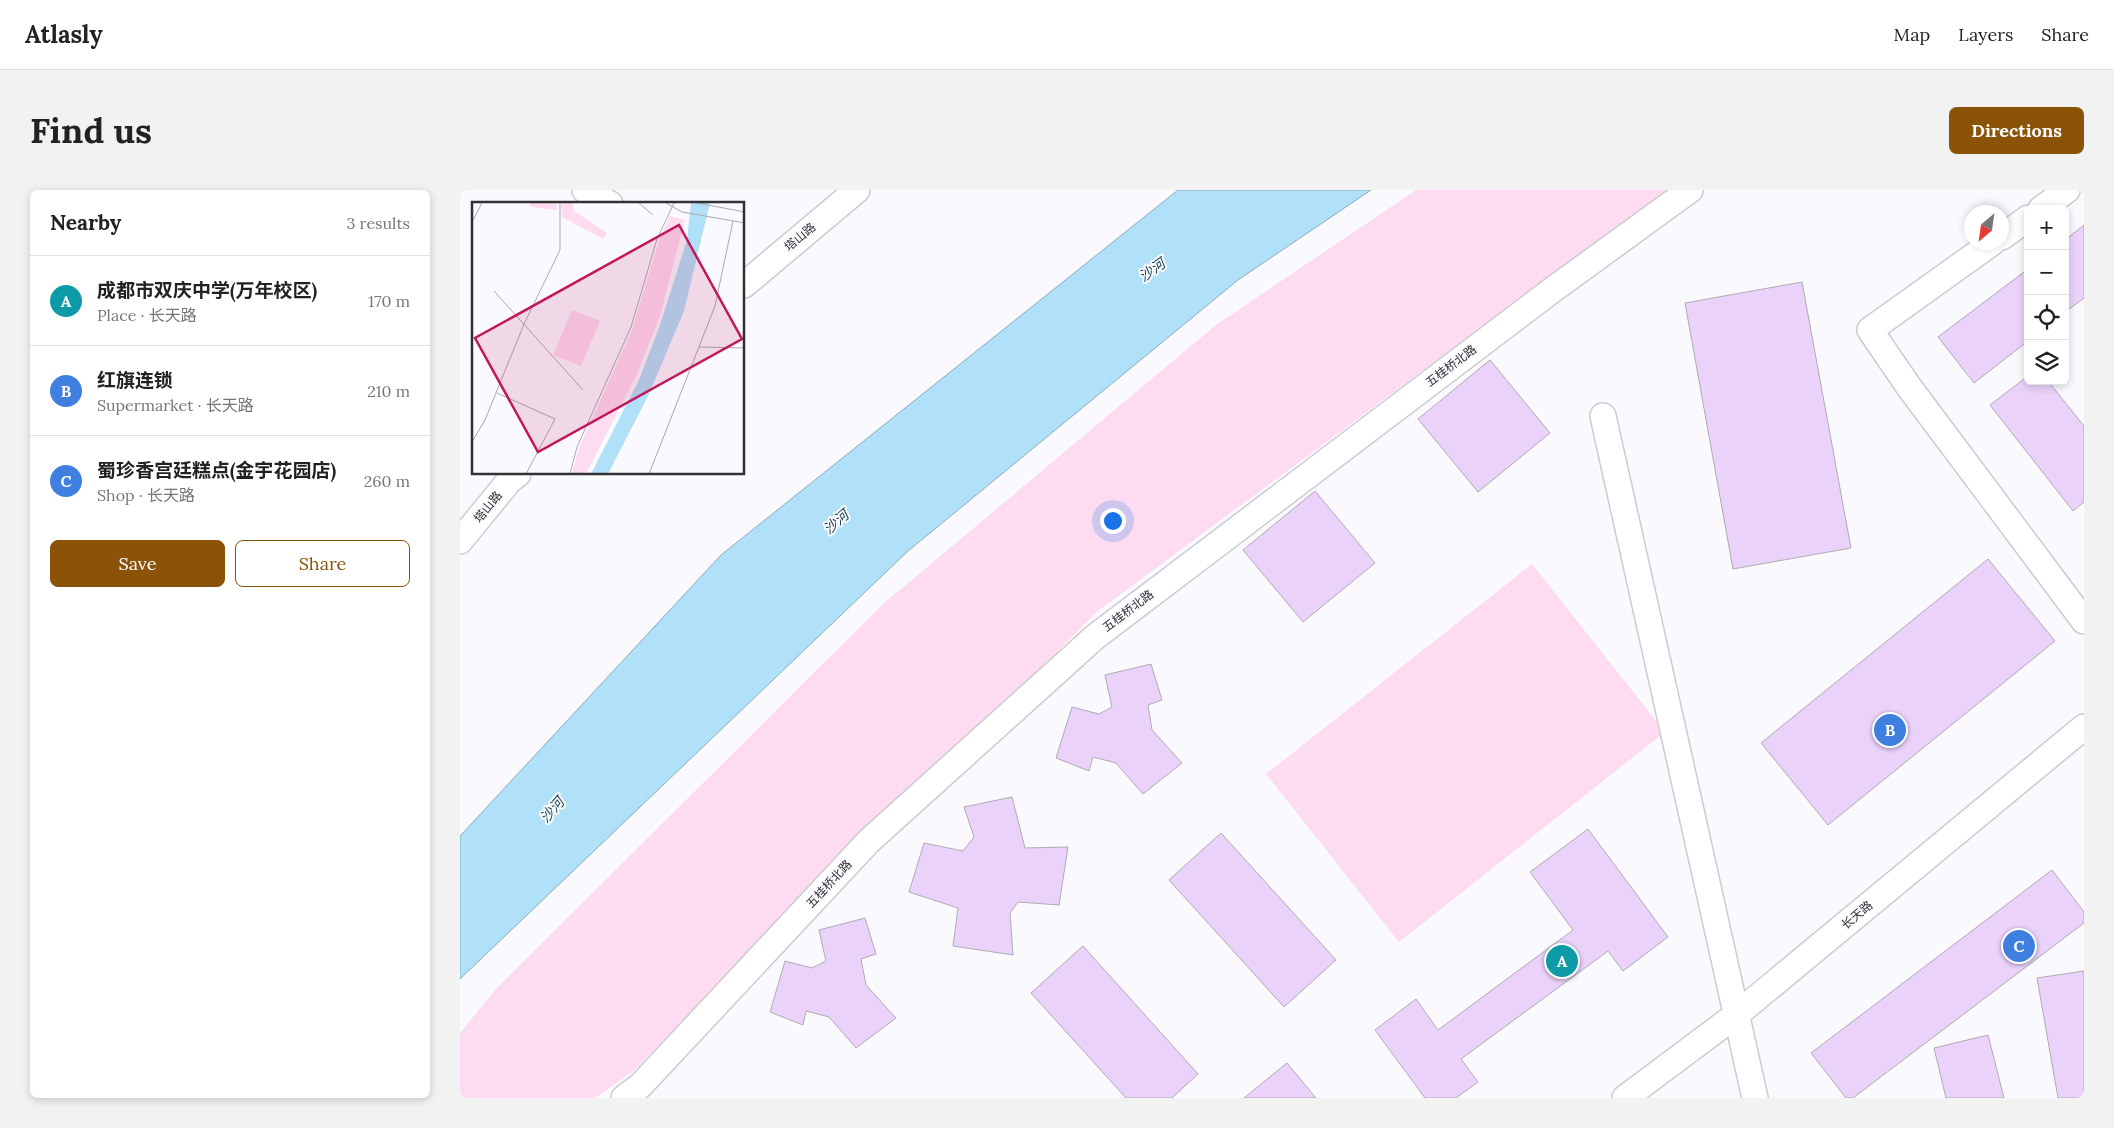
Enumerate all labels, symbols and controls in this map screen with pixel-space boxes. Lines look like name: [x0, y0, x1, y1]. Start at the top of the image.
text: Atlasly: [25, 19, 103, 50]
text: Map: [1894, 23, 1930, 46]
text: Layers: [1958, 23, 2013, 46]
text: Share: [2041, 23, 2089, 46]
button: Directions: [1949, 107, 2084, 154]
text: Find us: [30, 108, 152, 153]
inset map: [472, 202, 745, 475]
north arrow: [1964, 205, 2009, 250]
map controls: [2024, 205, 2069, 385]
button: +: [2024, 205, 2069, 250]
text: Nearby: [50, 209, 121, 236]
text: 3 results: [346, 213, 410, 233]
street label: 塔山路: [781, 219, 818, 254]
button: −: [2024, 250, 2069, 295]
water label: 沙河: [1135, 253, 1171, 286]
text: 成都市双庆中学(万年校区): [97, 278, 317, 302]
text: A: [61, 291, 71, 311]
text: 170 m: [368, 291, 410, 311]
button: locate: [2024, 295, 2069, 340]
text: Place · 长天路: [97, 305, 197, 325]
button: layers: [2024, 340, 2069, 385]
street label: 五桂桥北路: [1422, 342, 1479, 390]
text: 红旗连锁: [97, 368, 173, 392]
text: B: [61, 381, 71, 401]
text: 210 m: [367, 381, 410, 401]
text: Supermarket · 长天路: [97, 395, 254, 415]
text: 蜀珍香宫廷糕点(金宇花园店): [97, 458, 336, 482]
text: C: [60, 471, 72, 491]
text: 260 m: [364, 471, 410, 491]
text: Shop · 长天路: [97, 485, 195, 505]
street label: 塔山路: [470, 488, 505, 525]
water label: 沙河: [820, 504, 855, 538]
your location: [1100, 508, 1126, 534]
button: Save: [50, 540, 225, 587]
button: Share: [235, 540, 410, 587]
street label: 五桂桥北路: [1099, 587, 1156, 635]
pin: B: [1874, 711, 1906, 749]
water label: 沙河: [536, 791, 570, 826]
street label: 五桂桥北路: [803, 857, 855, 911]
street label: 长天路: [1838, 897, 1875, 932]
pin: C: [2003, 927, 2035, 965]
pin: A: [1546, 942, 1578, 980]

